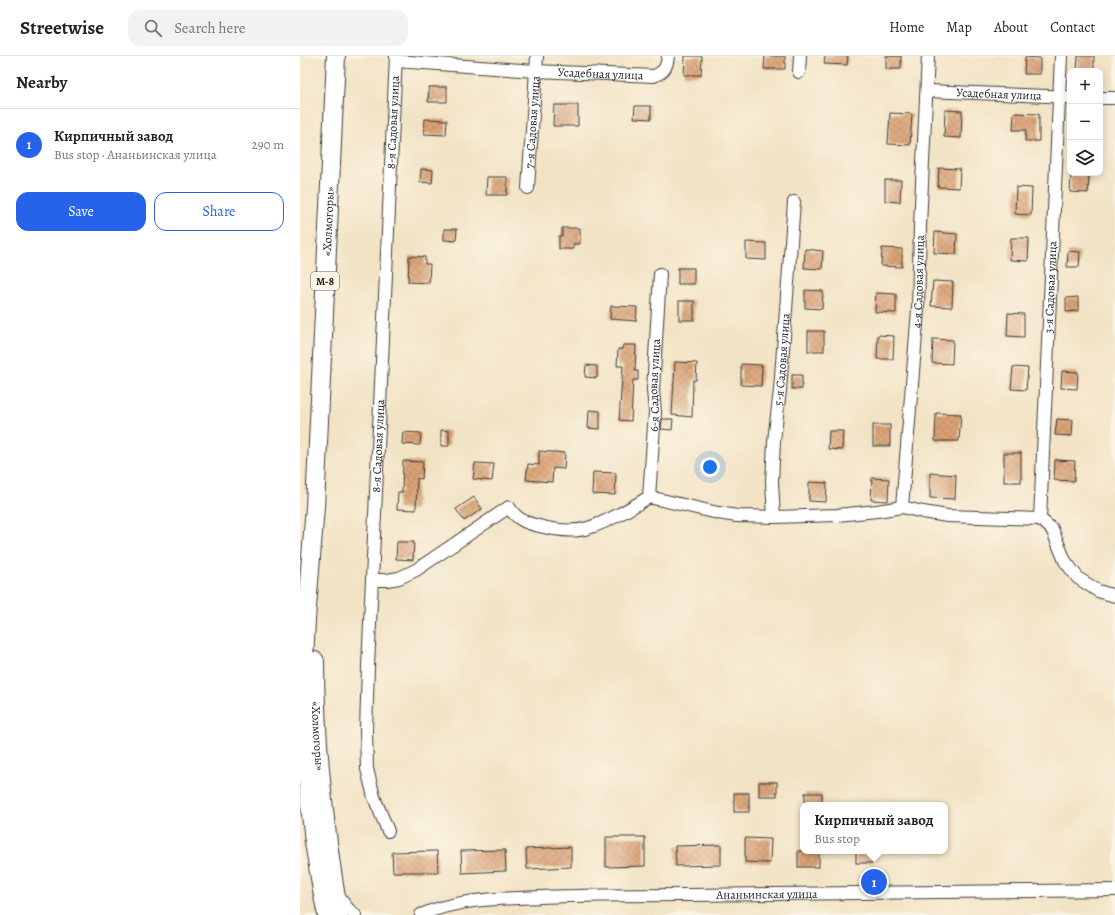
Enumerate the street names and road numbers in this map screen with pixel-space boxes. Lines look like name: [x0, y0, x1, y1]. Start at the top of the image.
street label: Усадебная улица: [557, 64, 644, 84]
street label: 8-я Садовая улица: [383, 75, 403, 169]
street label: 7-я Садовая улица: [521, 75, 544, 169]
street label: Усадебная улица: [956, 84, 1043, 104]
street label: «Холмогоры»: [319, 186, 338, 256]
street label: 4-я Садовая улица: [909, 234, 928, 329]
street label: 3-я Садовая улица: [1040, 240, 1061, 334]
road number: М-8: [311, 272, 339, 290]
street label: 5-я Садовая улица: [770, 312, 794, 407]
street label: 6-я Садовая улица: [645, 338, 664, 432]
street label: 8-я Садовая улица: [368, 398, 388, 493]
street label: «Холмогоры»: [308, 701, 328, 771]
street label: Ананьинская улица: [715, 886, 818, 903]

